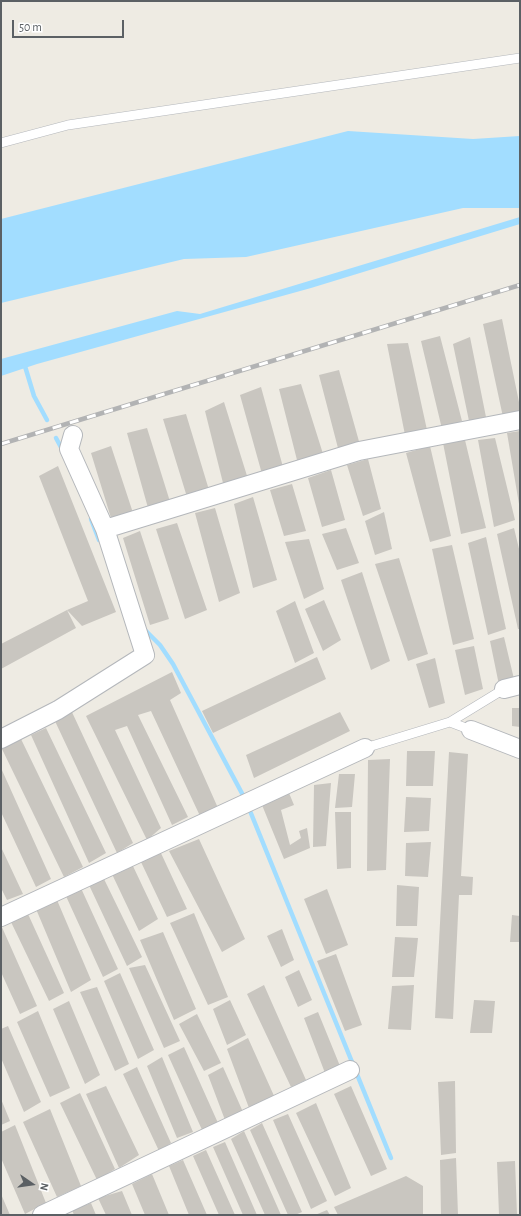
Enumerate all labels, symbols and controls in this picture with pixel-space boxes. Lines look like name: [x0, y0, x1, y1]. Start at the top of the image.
scale bar: [14, 12, 126, 38]
text: 50 m: [19, 21, 42, 33]
north arrow: [12, 1164, 52, 1204]
text: N: [38, 1182, 50, 1192]

